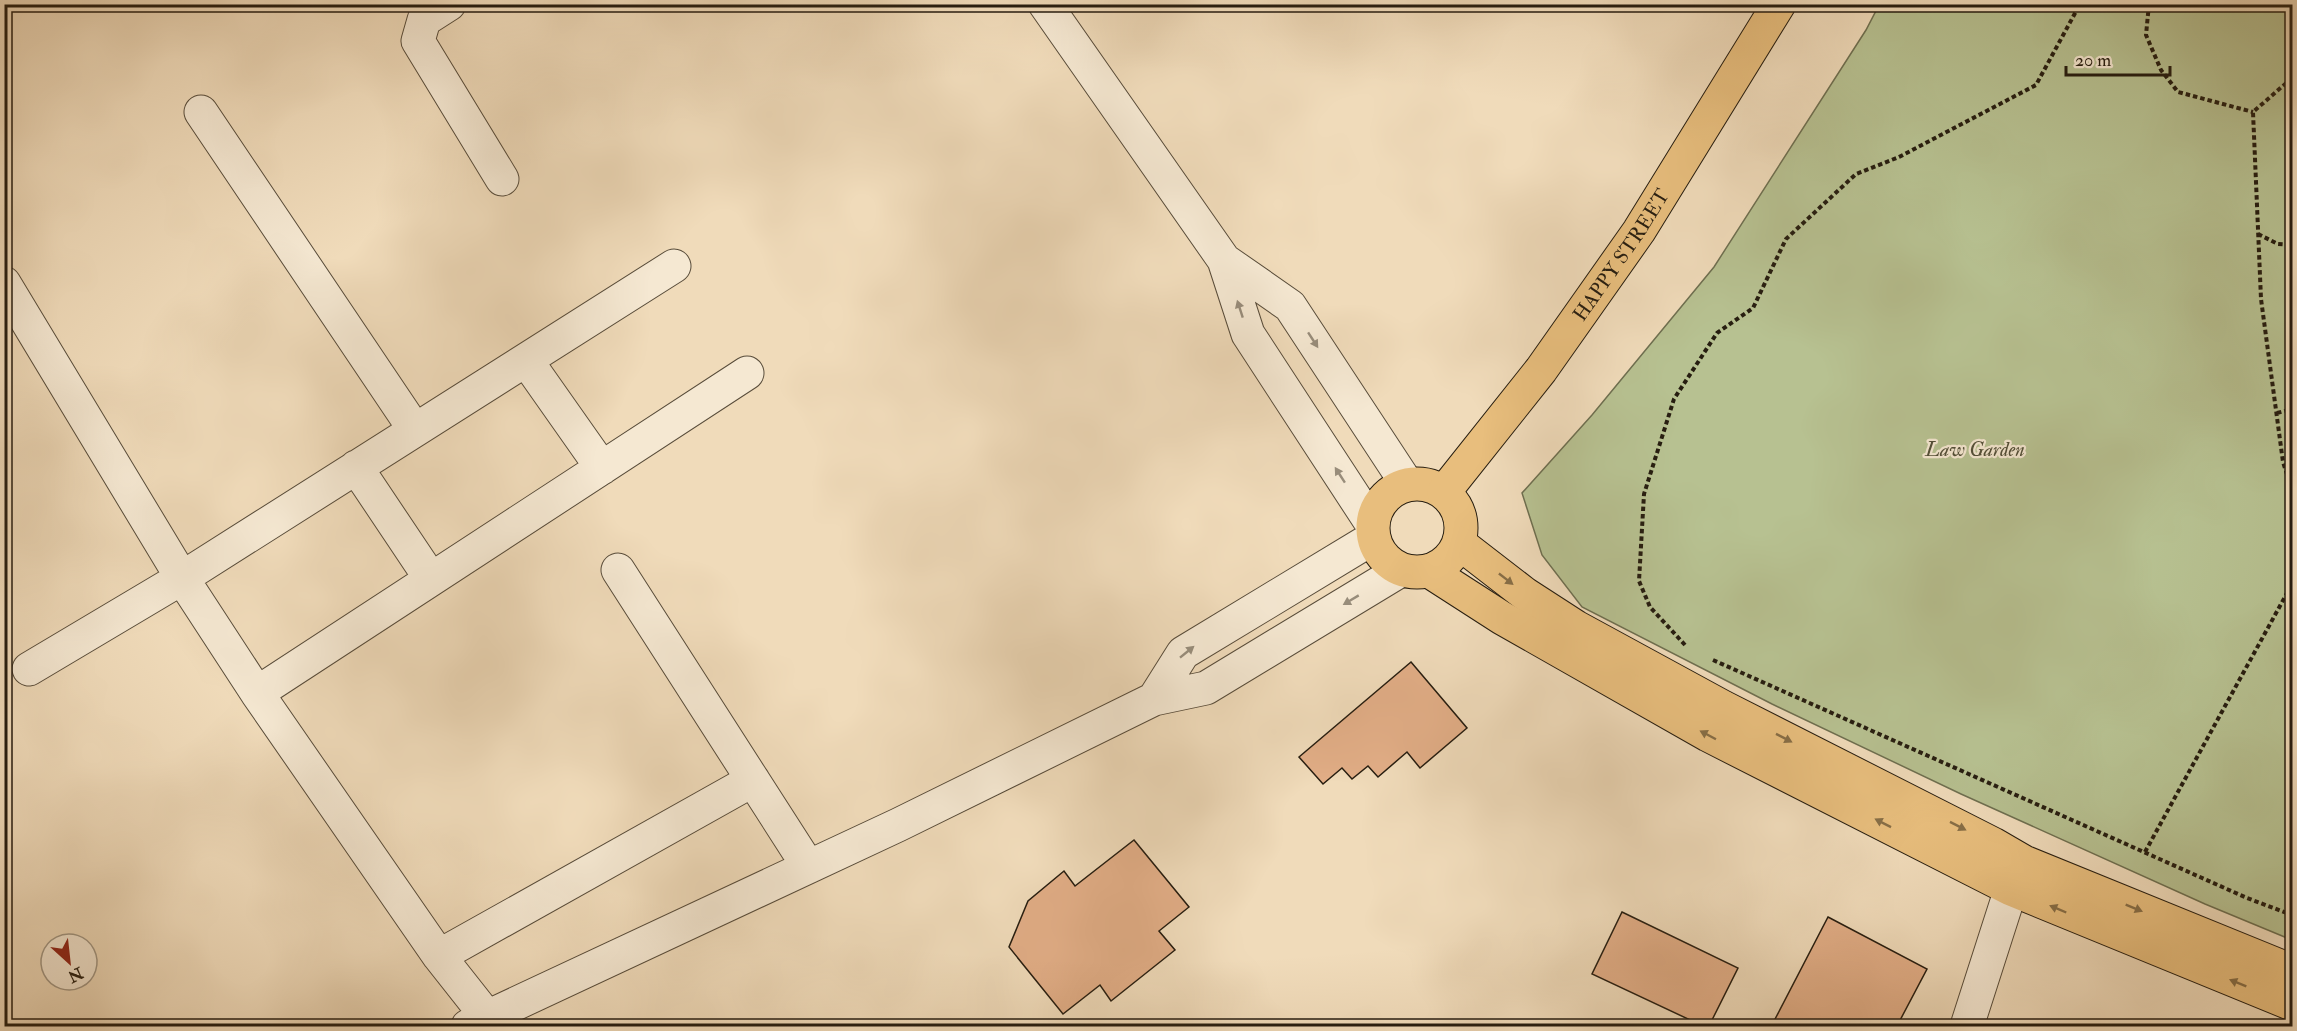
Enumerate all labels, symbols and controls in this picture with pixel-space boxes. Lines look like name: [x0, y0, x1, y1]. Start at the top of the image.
scale bar: [2066, 39, 2170, 77]
text: 20 m: [2075, 49, 2111, 72]
street label: HAPPY STREET: [1567, 184, 1675, 326]
one-way arrow: [1235, 300, 1244, 318]
one-way arrow: [1307, 332, 1318, 349]
park label: Law Garden: [1924, 437, 2025, 462]
one-way arrow: [1335, 467, 1346, 483]
one-way arrow: [1498, 572, 1513, 584]
one-way arrow: [1343, 595, 1359, 606]
one-way arrow: [1179, 646, 1195, 659]
one-way arrow: [1700, 730, 1717, 740]
one-way arrow: [1775, 733, 1792, 743]
one-way arrow: [1874, 818, 1891, 828]
one-way arrow: [1949, 821, 1966, 831]
one-way arrow: [2126, 903, 2144, 913]
one-way arrow: [2048, 904, 2066, 914]
north arrow: [39, 932, 99, 992]
text: N: [64, 962, 87, 987]
one-way arrow: [2229, 977, 2247, 987]

